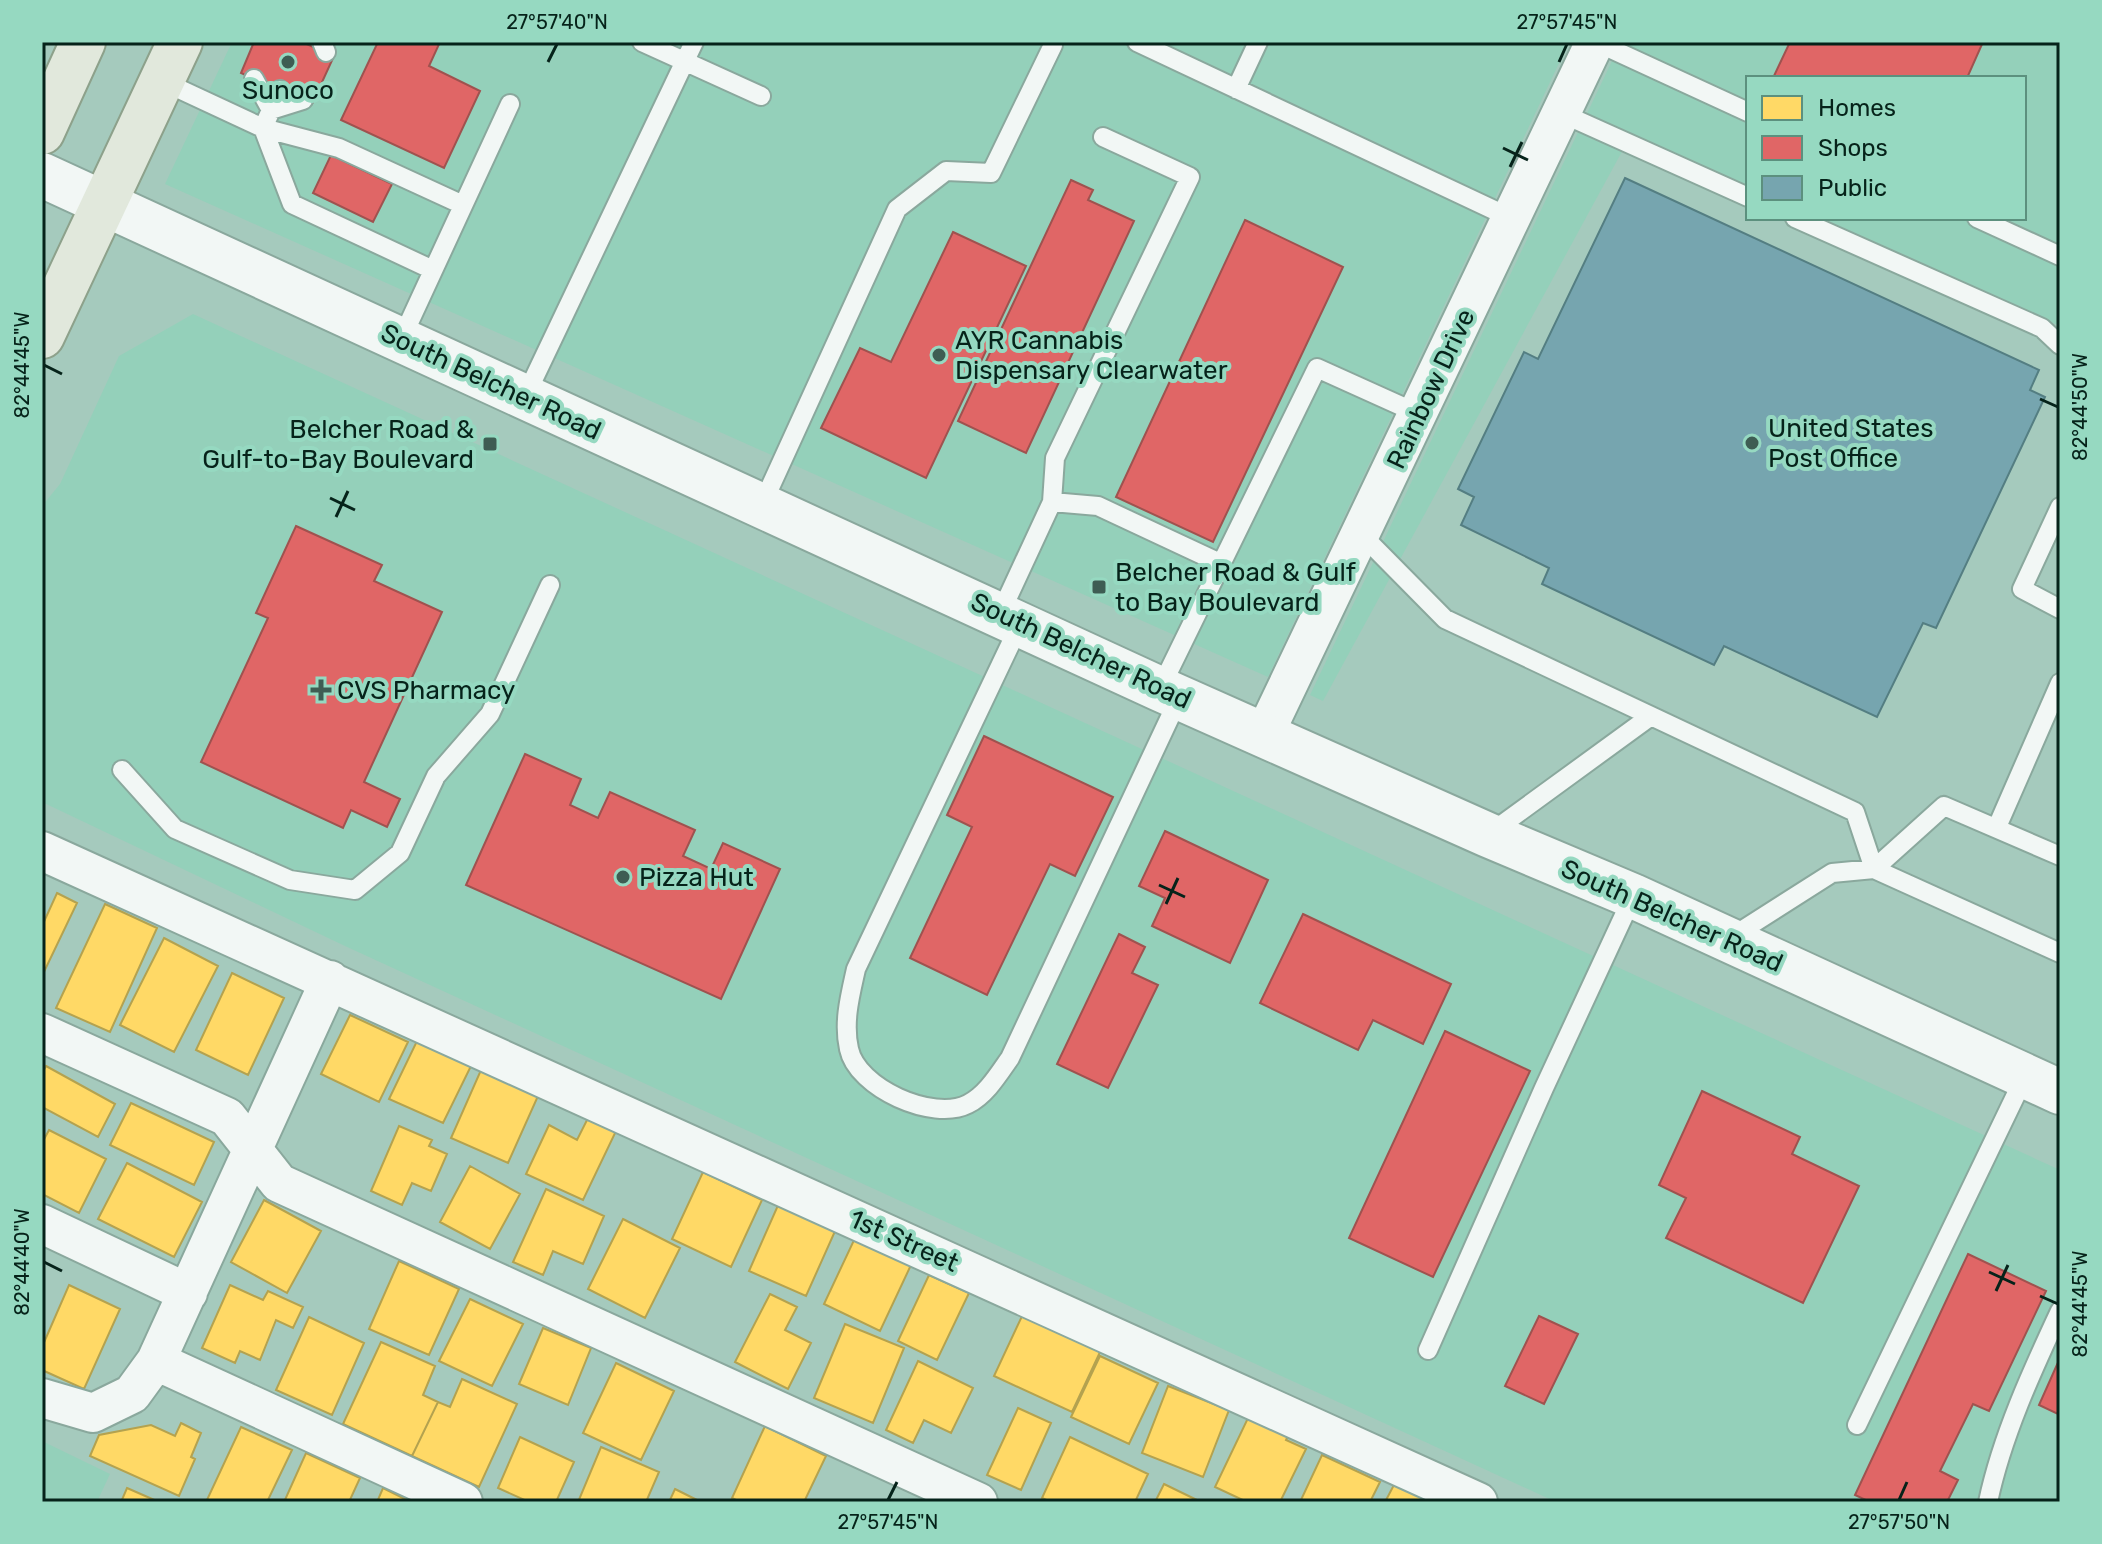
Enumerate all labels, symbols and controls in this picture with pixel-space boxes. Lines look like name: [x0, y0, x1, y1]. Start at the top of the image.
text: 27°57'40"N: [506, 10, 608, 34]
text: 27°57'45"N: [1517, 10, 1617, 34]
marker: Sunoco: [279, 53, 297, 71]
place label: Sunoco: [242, 75, 334, 106]
legend: [1746, 76, 2026, 220]
text: Homes: [1818, 94, 1896, 122]
text: Shops: [1818, 134, 1888, 162]
text: Public: [1818, 174, 1887, 202]
street label: Rainbow Drive: [1380, 304, 1482, 474]
text: 82°44'45"W: [10, 312, 34, 418]
street label: South Belcher Road: [376, 317, 606, 447]
place label: AYR Cannabis Dispensary Clearwater: [955, 325, 1228, 386]
marker: AYR Cannabis Dispensary Clearwater: [930, 346, 948, 364]
text: 82°44'50"W: [2068, 353, 2092, 461]
place label: United States Post Office: [1768, 413, 1933, 474]
place label: Belcher Road & Gulf-to-Bay Boulevard: [202, 414, 474, 475]
marker: United States Post Office: [1743, 434, 1761, 452]
marker: Belcher Road & Gulf-to-Bay Boulevard: [481, 435, 499, 453]
place label: Belcher Road & Gulf to Bay Boulevard: [1115, 557, 1356, 618]
marker: Belcher Road & Gulf to Bay Boulevard: [1090, 578, 1108, 596]
street label: South Belcher Road: [966, 586, 1196, 716]
place label: CVS Pharmacy: [337, 675, 515, 706]
marker: CVS Pharmacy: [312, 681, 330, 699]
street label: South Belcher Road: [1556, 853, 1788, 979]
place label: Pizza Hut: [639, 862, 754, 893]
marker: Pizza Hut: [614, 868, 632, 886]
street label: 1st Street: [845, 1203, 963, 1279]
text: 82°44'40"W: [10, 1208, 34, 1316]
text: 82°44'45"W: [2068, 1251, 2092, 1357]
text: 27°57'45"N: [838, 1510, 938, 1534]
text: 27°57'50"N: [1848, 1510, 1950, 1534]

